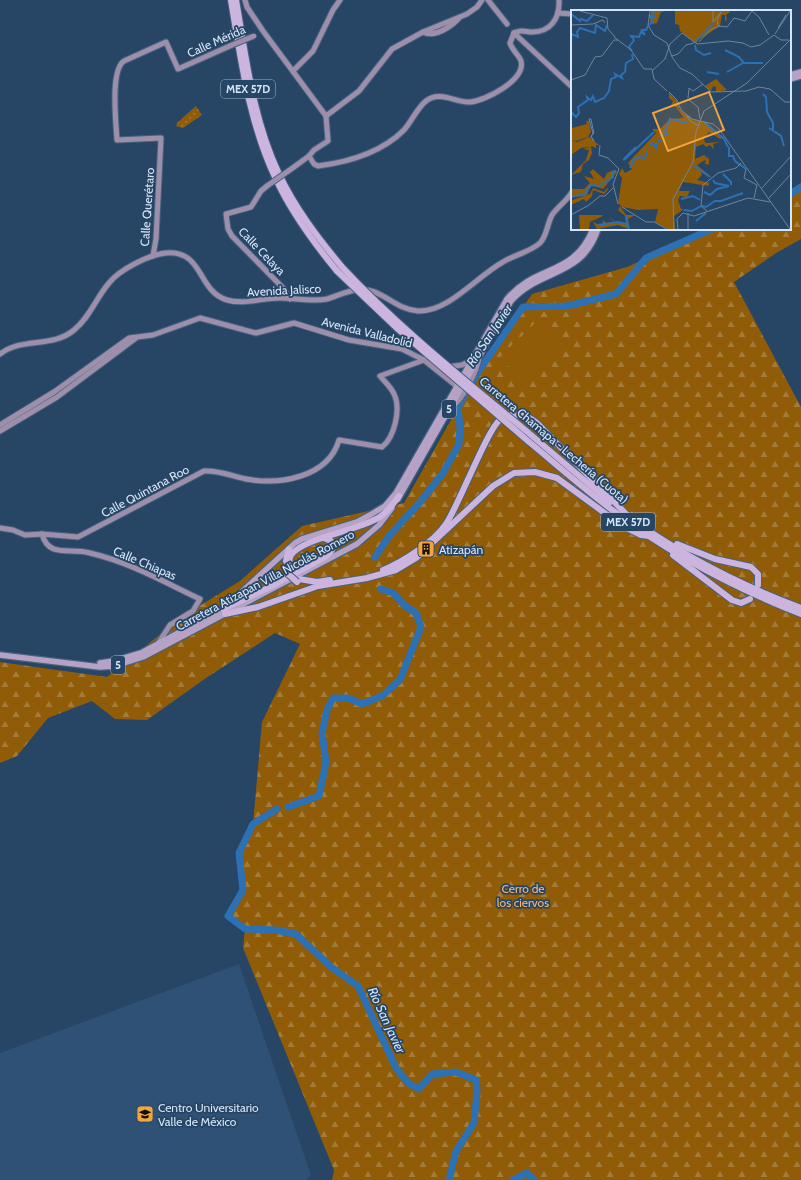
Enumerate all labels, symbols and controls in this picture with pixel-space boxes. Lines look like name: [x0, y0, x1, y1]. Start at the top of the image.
inset map: [571, 10, 791, 230]
street label: Calle Mérida: [185, 21, 248, 60]
road number: MEX 57D: [221, 80, 275, 98]
street label: Calle Querétaro: [137, 167, 157, 247]
street label: Calle Celaya: [235, 224, 289, 278]
street label: Avenida Jalisco: [247, 281, 322, 299]
water label: Río San Javier: [462, 300, 516, 369]
street label: Avenida Valladolid: [320, 314, 414, 350]
street label: Carretera Chamapa - Lechería (Cuota): [477, 373, 631, 507]
road number: 5: [442, 400, 456, 418]
street label: Calle Quintana Roo: [98, 461, 192, 520]
road number: MEX 57D: [601, 513, 655, 531]
street label: Carretera Atizapan Villa Nicolás Romero: [173, 526, 357, 634]
building icon: Atizapán: [416, 539, 436, 559]
place label: Atizapán: [439, 542, 484, 557]
street label: Calle Chiapas: [111, 543, 179, 583]
road number: 5: [111, 656, 125, 674]
park label: Cerro de los ciervos: [497, 881, 549, 910]
water label: Río San Javier: [365, 984, 410, 1057]
place label: Centro Universitario Valle de México: [158, 1100, 259, 1129]
school or university icon: Centro Universitario Valle de México: [135, 1104, 155, 1124]

